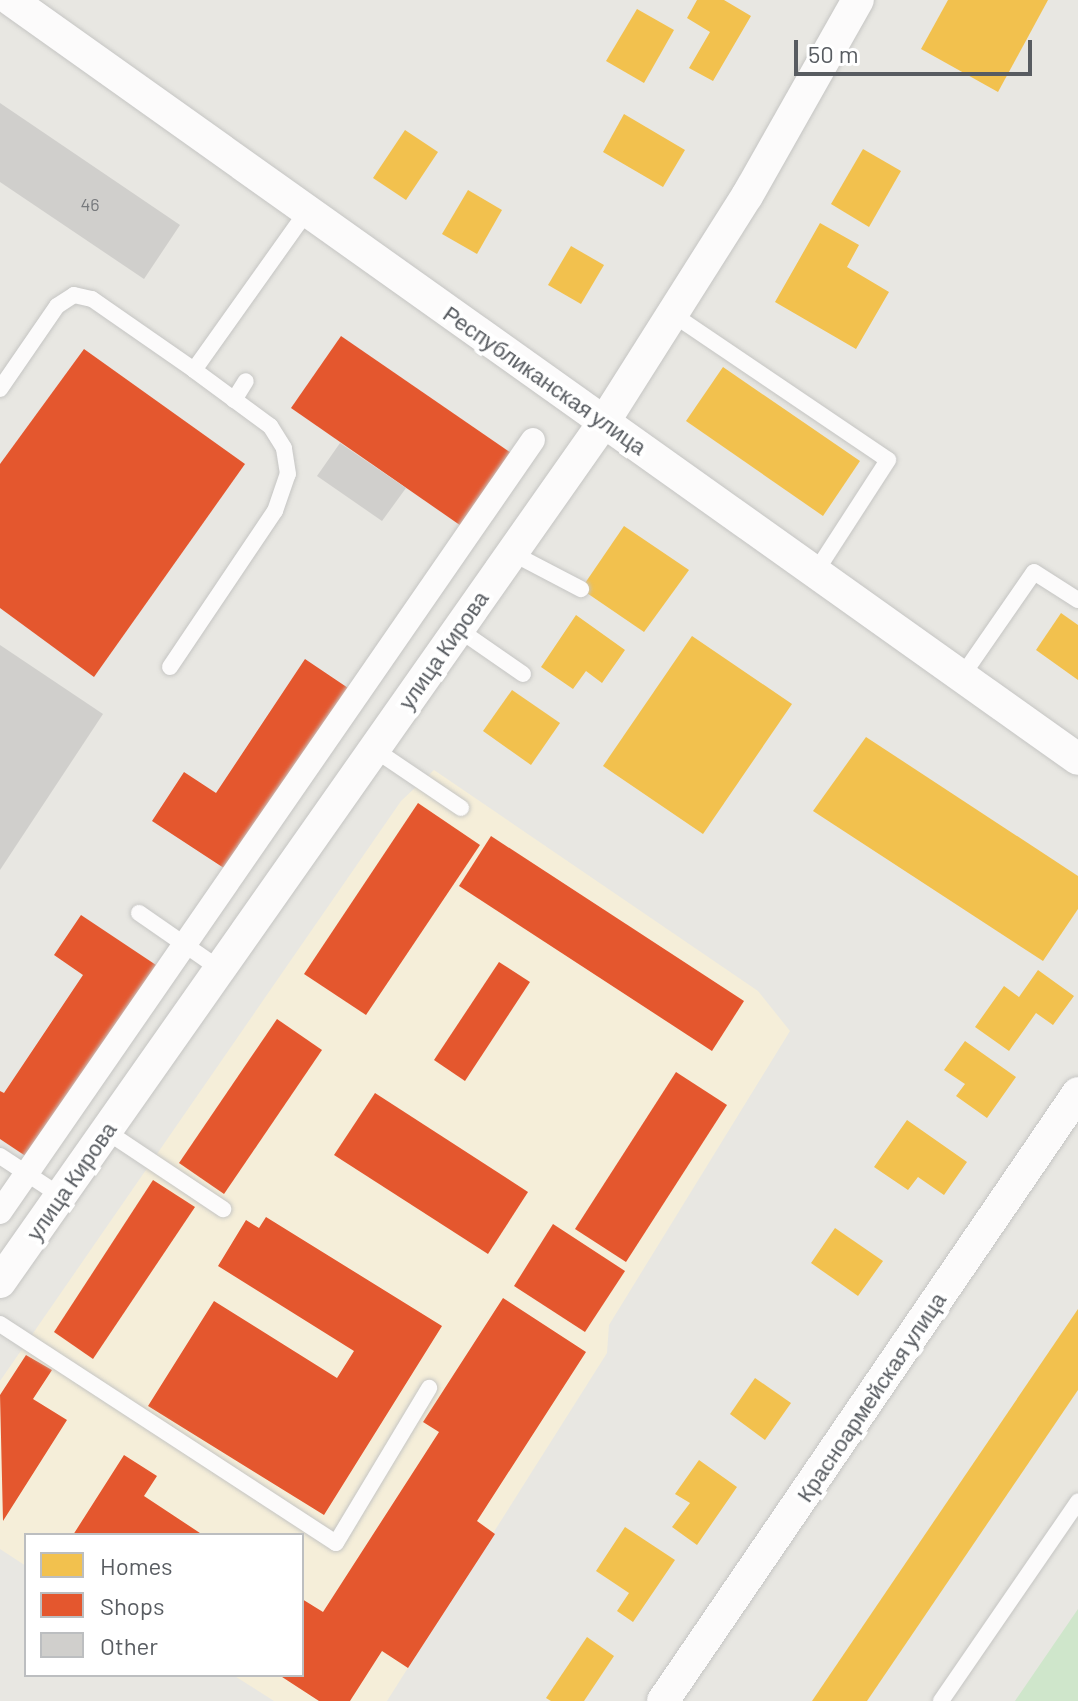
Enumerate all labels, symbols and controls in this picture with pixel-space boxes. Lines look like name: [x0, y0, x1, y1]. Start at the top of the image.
scale bar: [798, 24, 1036, 74]
text: 50 m: [808, 39, 859, 68]
house number: 46: [80, 193, 100, 215]
street label: Республиканская улица: [439, 300, 651, 460]
street label: улица Кирова: [393, 586, 493, 714]
street label: улица Кирова: [21, 1117, 121, 1245]
street label: Красноармейская улица: [791, 1287, 951, 1507]
legend: [24, 1533, 304, 1677]
text: Homes: [100, 1551, 173, 1580]
text: Shops: [100, 1591, 165, 1620]
text: Other: [100, 1631, 158, 1660]

